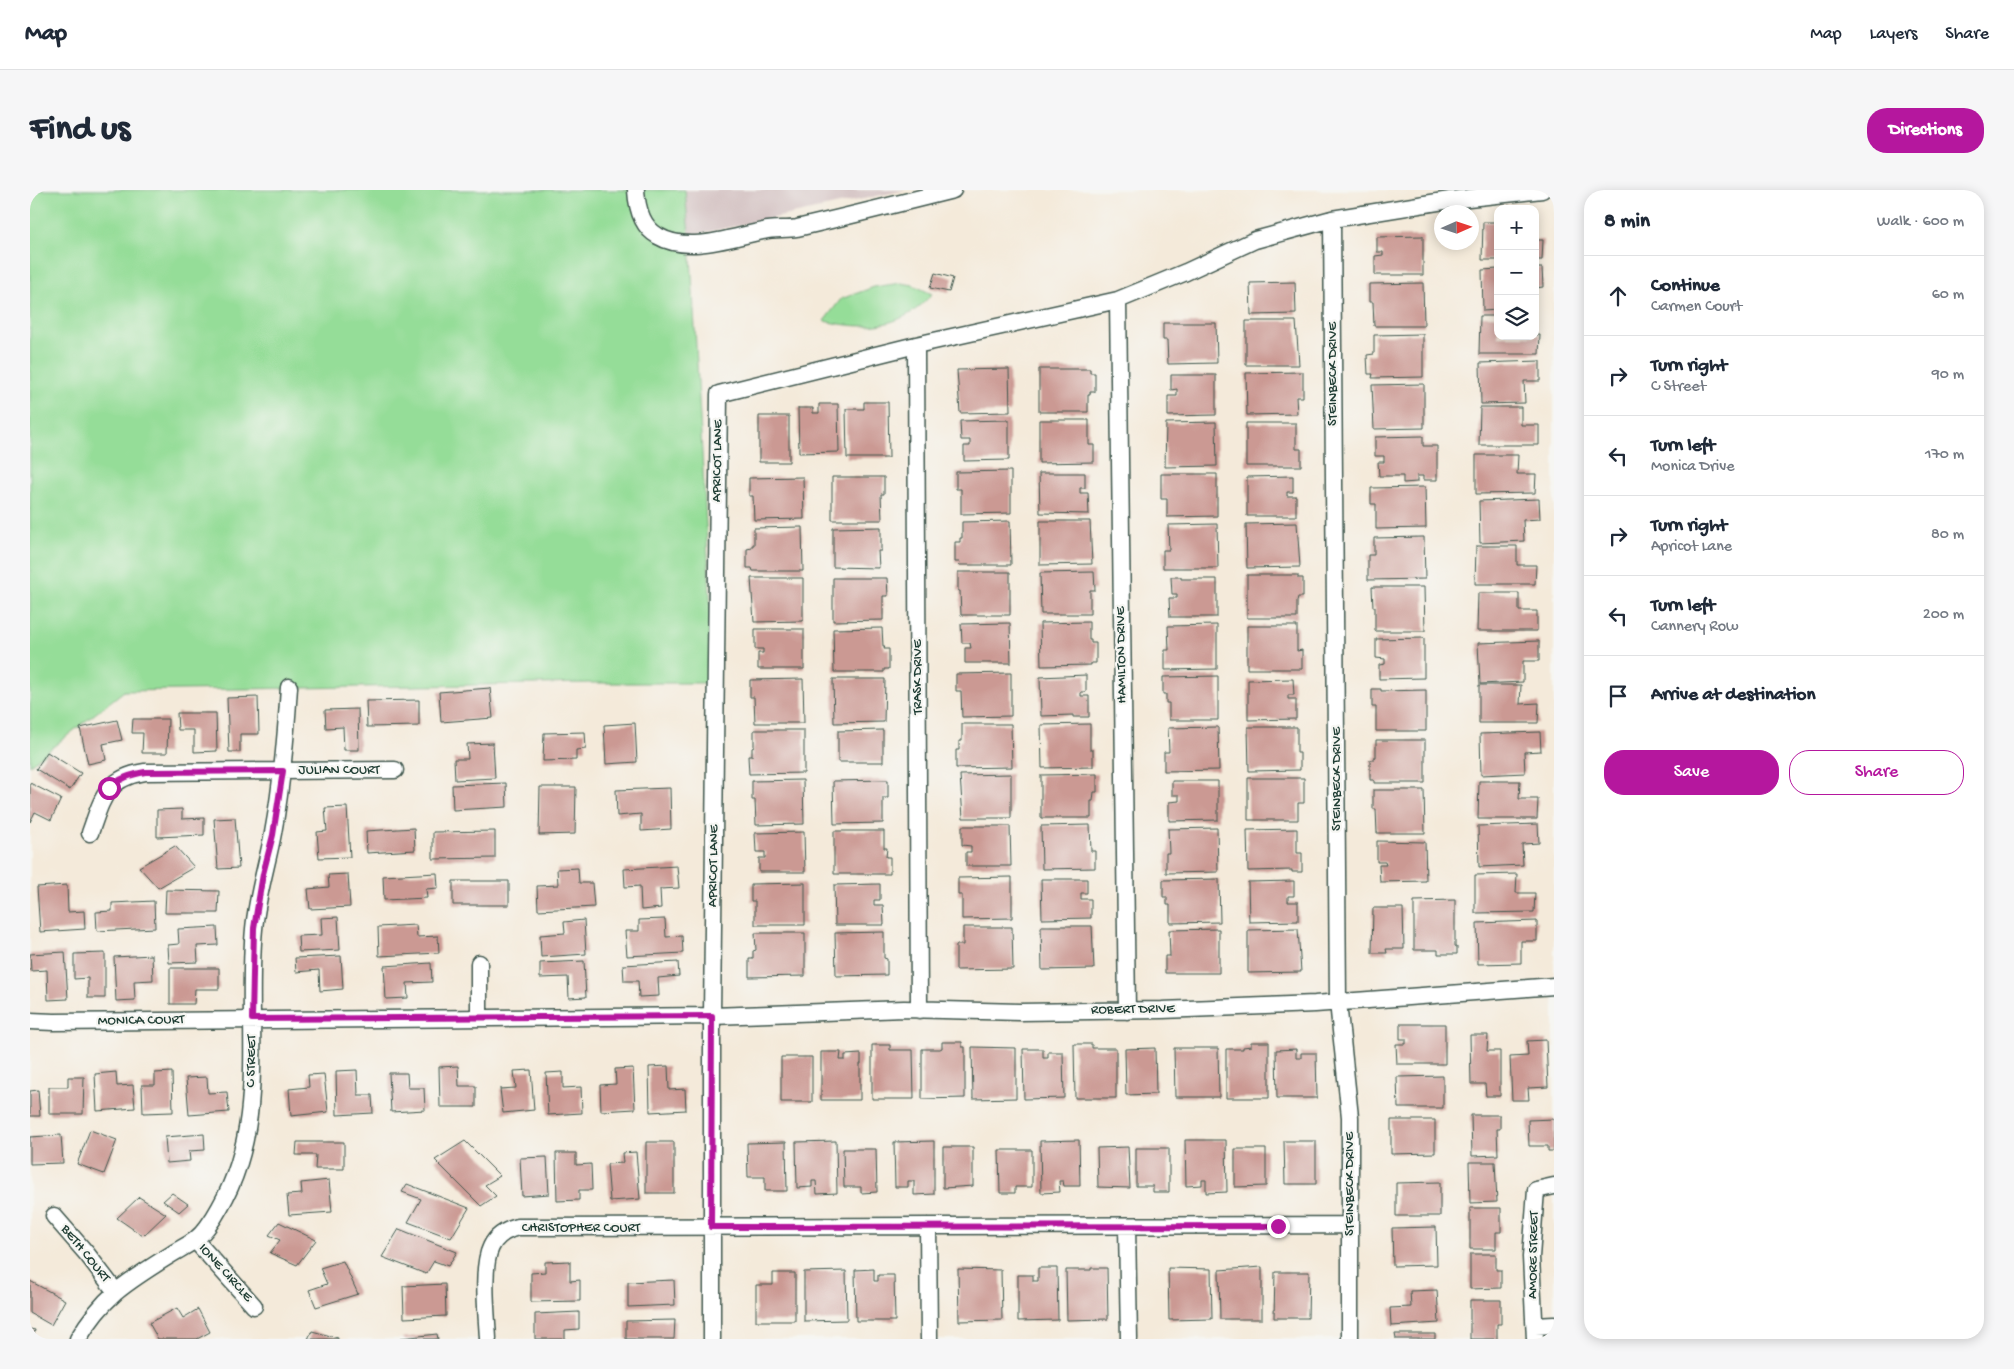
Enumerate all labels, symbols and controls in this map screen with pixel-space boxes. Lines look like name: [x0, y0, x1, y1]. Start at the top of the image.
text: Map: [25, 20, 67, 49]
text: Map: [1810, 24, 1842, 45]
text: Layers: [1870, 24, 1917, 45]
text: Share: [1945, 24, 1989, 45]
button: Directions: [1867, 108, 1984, 153]
text: Find us: [30, 110, 130, 151]
north arrow: [1434, 205, 1479, 250]
map controls: [1494, 205, 1539, 340]
button: +: [1494, 205, 1539, 250]
text: 8 min: [1604, 210, 1650, 235]
text: Walk · 600 m: [1877, 213, 1964, 232]
button: −: [1494, 250, 1539, 295]
text: Continue: [1651, 275, 1720, 298]
icon: ahead: [1604, 282, 1632, 310]
text: 60 m: [1932, 286, 1964, 305]
button: layers: [1494, 295, 1539, 340]
text: Carmen Court: [1651, 298, 1742, 317]
street label: STEINBECK DRIVE: [1325, 321, 1342, 426]
text: Turn right: [1651, 355, 1727, 378]
icon: right: [1604, 362, 1632, 390]
text: 90 m: [1932, 366, 1964, 385]
text: C Street: [1651, 378, 1706, 397]
street label: APRICOT LANE: [709, 418, 727, 502]
text: Turn left: [1651, 435, 1715, 458]
icon: left: [1604, 442, 1632, 470]
text: 170 m: [1925, 446, 1964, 465]
text: Monica Drive: [1651, 458, 1734, 477]
text: Turn right: [1651, 515, 1727, 538]
icon: right: [1604, 522, 1632, 550]
text: 80 m: [1931, 526, 1964, 545]
text: Apricot Lane: [1651, 538, 1732, 557]
text: Turn left: [1651, 595, 1715, 618]
icon: left: [1604, 602, 1632, 630]
street label: HAMILTON DRIVE: [1113, 605, 1131, 704]
text: 200 m: [1923, 606, 1964, 625]
text: Cannery Row: [1651, 618, 1738, 637]
street label: TRASK DRIVE: [910, 638, 927, 715]
icon: arrive: [1604, 682, 1632, 710]
text: Arrive at destination: [1651, 684, 1815, 707]
street label: STEINBECK DRIVE: [1329, 726, 1346, 831]
button: Save: [1604, 750, 1779, 795]
button: Share: [1789, 750, 1964, 795]
street label: JULIAN COURT: [298, 762, 380, 779]
route start: [98, 777, 121, 800]
street label: APRICOT LANE: [705, 823, 723, 907]
street label: ROBERT DRIVE: [1091, 1001, 1176, 1019]
street label: MONICA COURT: [98, 1012, 185, 1030]
street label: C STREET: [243, 1034, 261, 1088]
street label: STEINBECK DRIVE: [1342, 1131, 1359, 1236]
street label: AMORE STREET: [1525, 1210, 1543, 1299]
route end: [1267, 1215, 1290, 1238]
street label: CHRISTOPHER COURT: [522, 1220, 641, 1237]
street label: BETH COURT: [56, 1221, 114, 1287]
street label: IONE CIRCLE: [194, 1240, 256, 1307]

